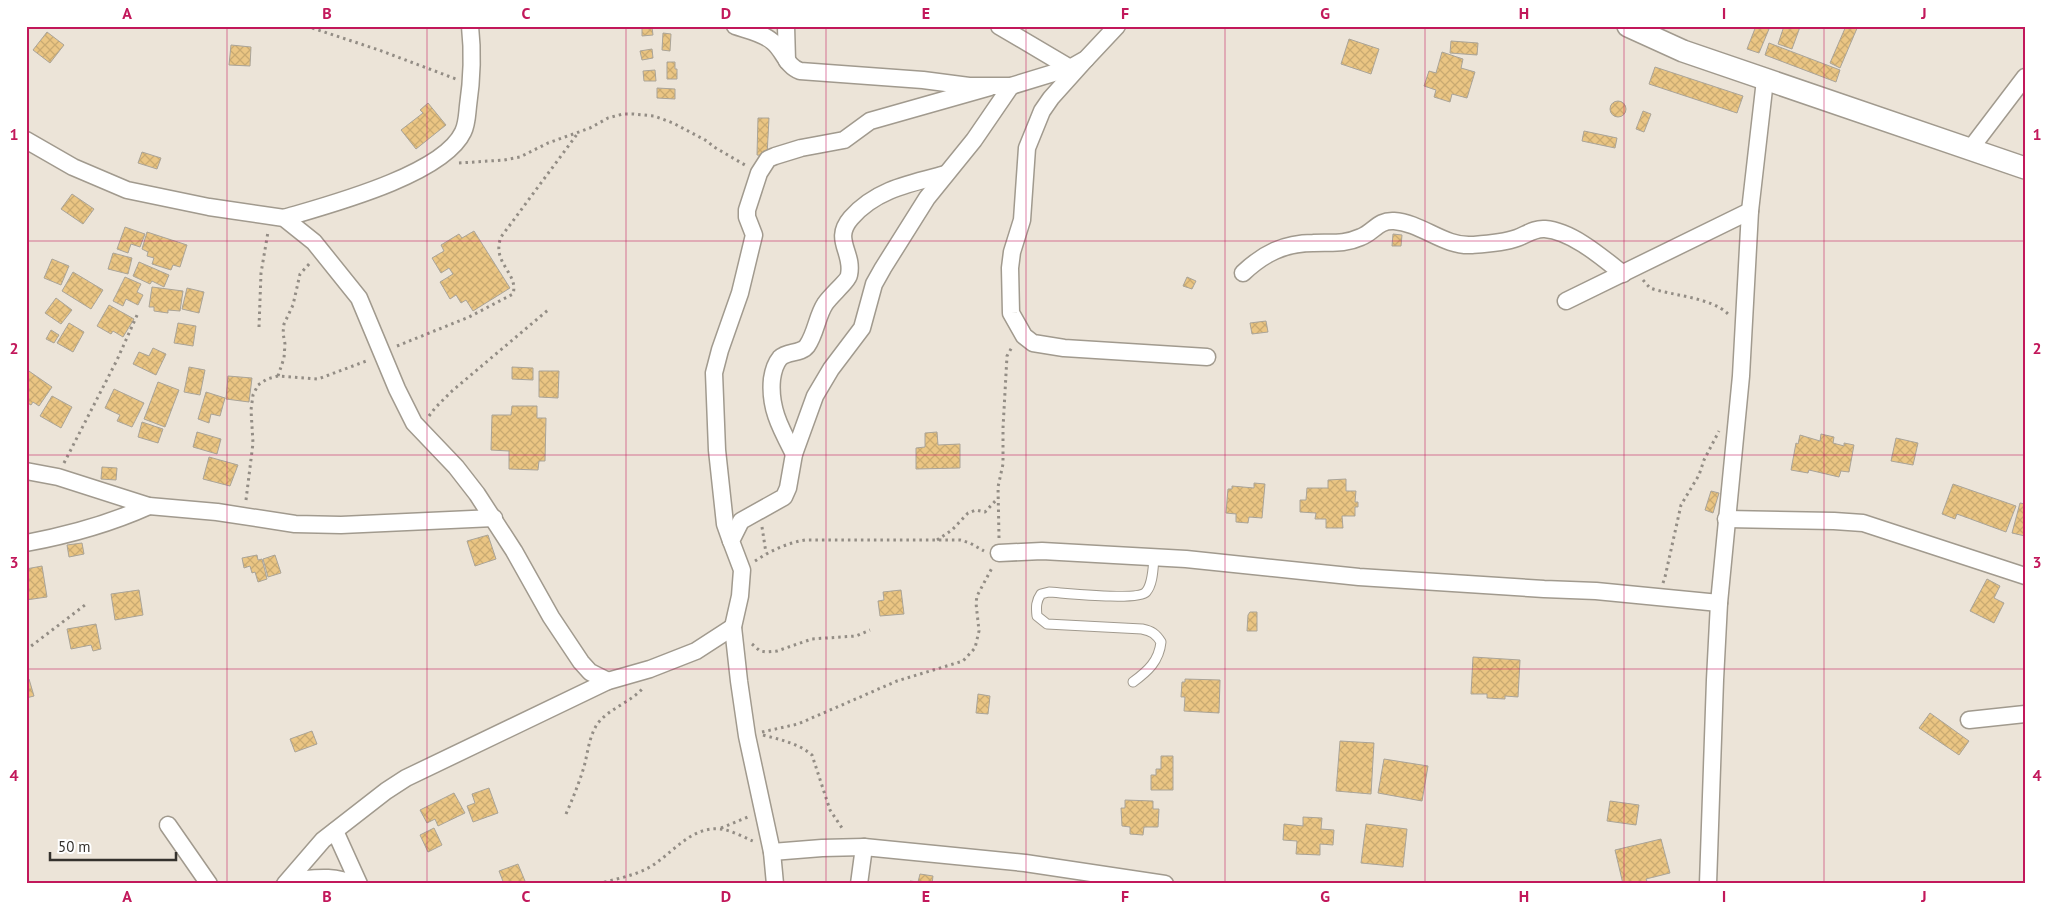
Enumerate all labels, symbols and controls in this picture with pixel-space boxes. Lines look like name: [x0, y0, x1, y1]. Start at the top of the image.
text: A: [122, 3, 132, 23]
text: B: [322, 3, 332, 23]
text: C: [522, 3, 531, 23]
text: D: [721, 3, 731, 23]
text: E: [922, 3, 930, 23]
text: F: [1121, 3, 1129, 23]
text: G: [1320, 3, 1330, 23]
text: H: [1519, 3, 1529, 23]
text: I: [1722, 3, 1726, 23]
text: J: [1920, 3, 1927, 23]
text: 1: [9, 124, 19, 144]
text: 1: [2032, 124, 2042, 144]
text: 2: [9, 338, 19, 358]
text: 2: [2032, 338, 2042, 358]
text: 3: [9, 552, 19, 572]
text: 3: [2032, 552, 2042, 572]
text: 4: [9, 765, 19, 785]
text: 4: [2032, 765, 2042, 785]
scale bar: [50, 830, 176, 862]
text: 50 m: [58, 837, 91, 856]
text: A: [122, 886, 132, 906]
text: B: [322, 886, 332, 906]
text: C: [522, 886, 531, 906]
text: D: [721, 886, 731, 906]
text: E: [922, 886, 930, 906]
text: F: [1121, 886, 1129, 906]
text: G: [1320, 886, 1330, 906]
text: H: [1519, 886, 1529, 906]
text: I: [1722, 886, 1726, 906]
text: J: [1920, 886, 1927, 906]

